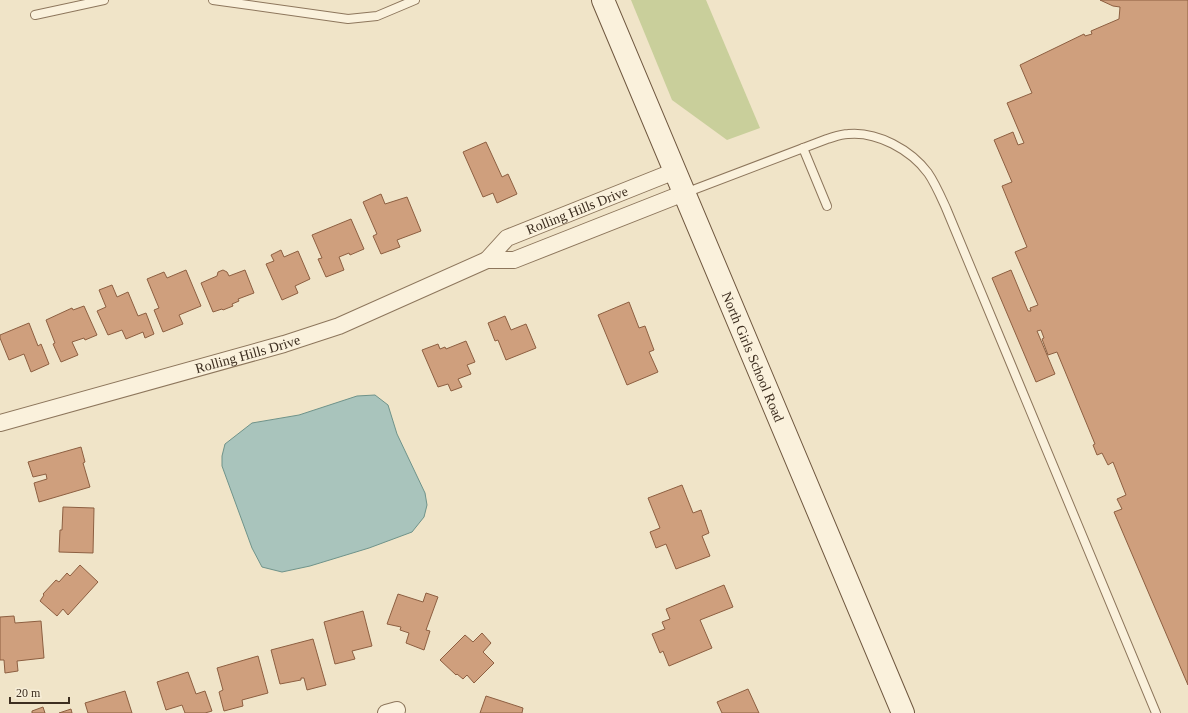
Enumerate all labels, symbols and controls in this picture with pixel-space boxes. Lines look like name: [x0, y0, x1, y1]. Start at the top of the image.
street label: Rolling Hills Drive: [524, 183, 630, 237]
street label: North Girls School Road: [719, 289, 787, 424]
street label: Rolling Hills Drive: [193, 332, 302, 376]
scale bar: [10, 679, 69, 705]
text: 20 m: [16, 686, 41, 700]

